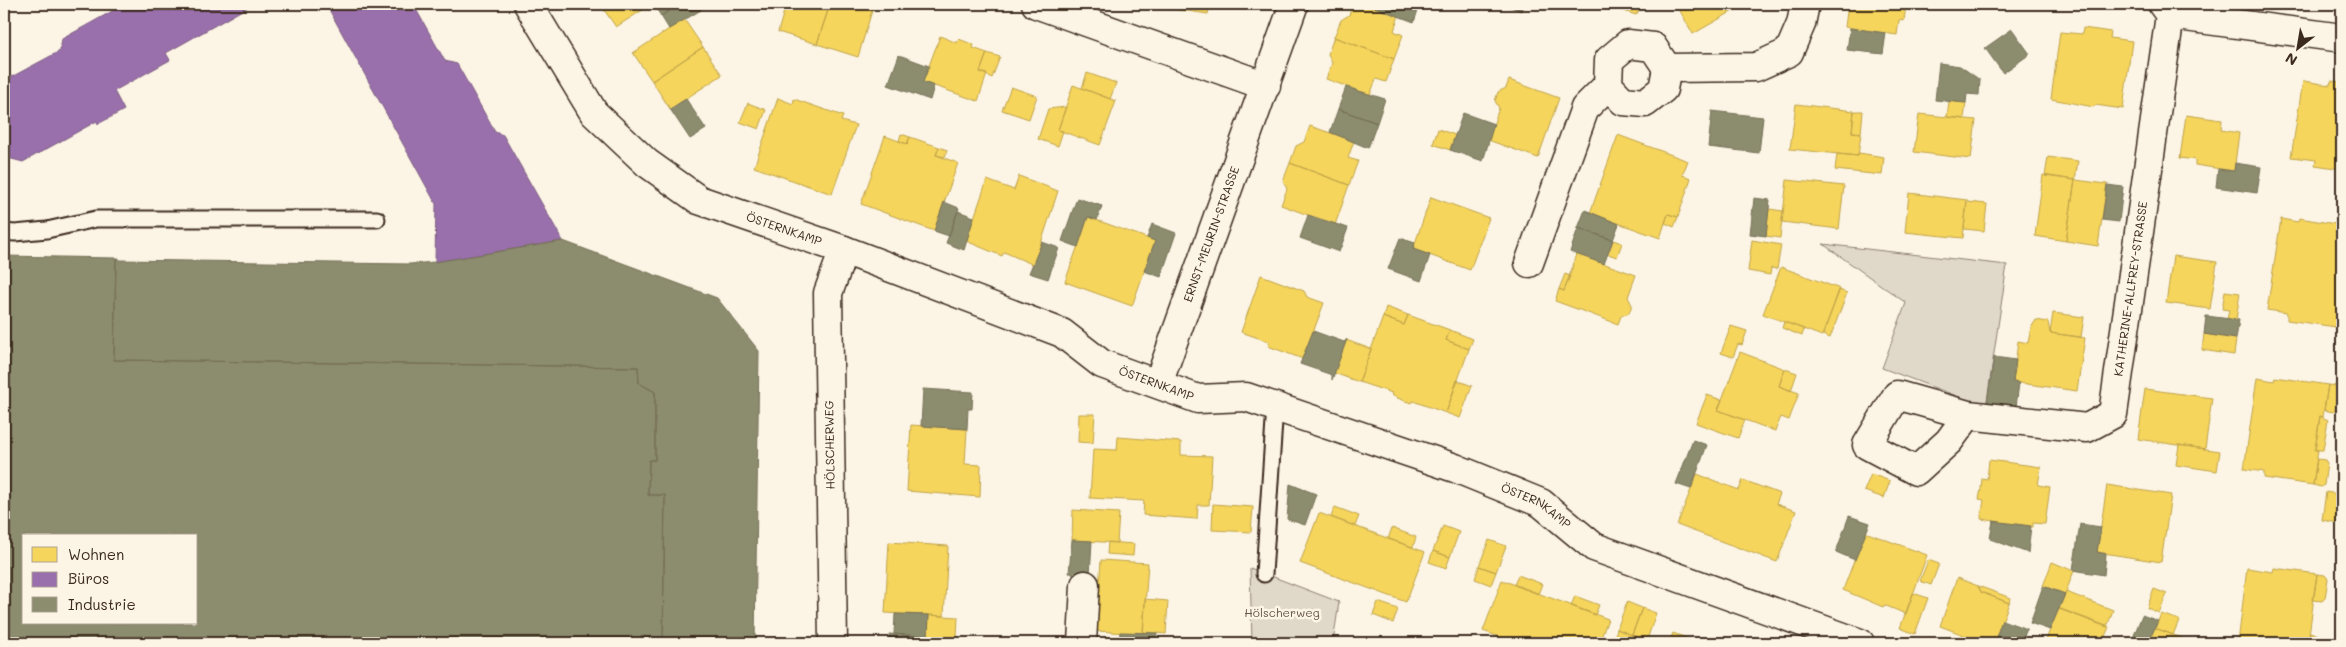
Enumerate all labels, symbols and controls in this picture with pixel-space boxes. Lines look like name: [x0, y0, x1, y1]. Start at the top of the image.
north arrow: [2274, 22, 2324, 72]
text: N: [2282, 49, 2301, 70]
street label: ERNST-MEURIN-STRASSE: [1179, 164, 1242, 304]
street label: KATHERINE-ALLFREY-STRASSE: [2109, 200, 2150, 377]
street label: ÖSTERNKAMP: [744, 208, 824, 249]
street label: ÖSTERNKAMP: [1117, 362, 1196, 404]
street label: HÖLSCHERWEG: [820, 400, 838, 490]
street label: ÖSTERNKAMP: [1499, 479, 1575, 532]
legend: [22, 534, 198, 624]
text: Wohnen: [68, 544, 124, 564]
text: Büros: [68, 568, 109, 588]
text: Industrie: [68, 594, 136, 614]
park label: Hölscherweg: [1244, 604, 1320, 620]

